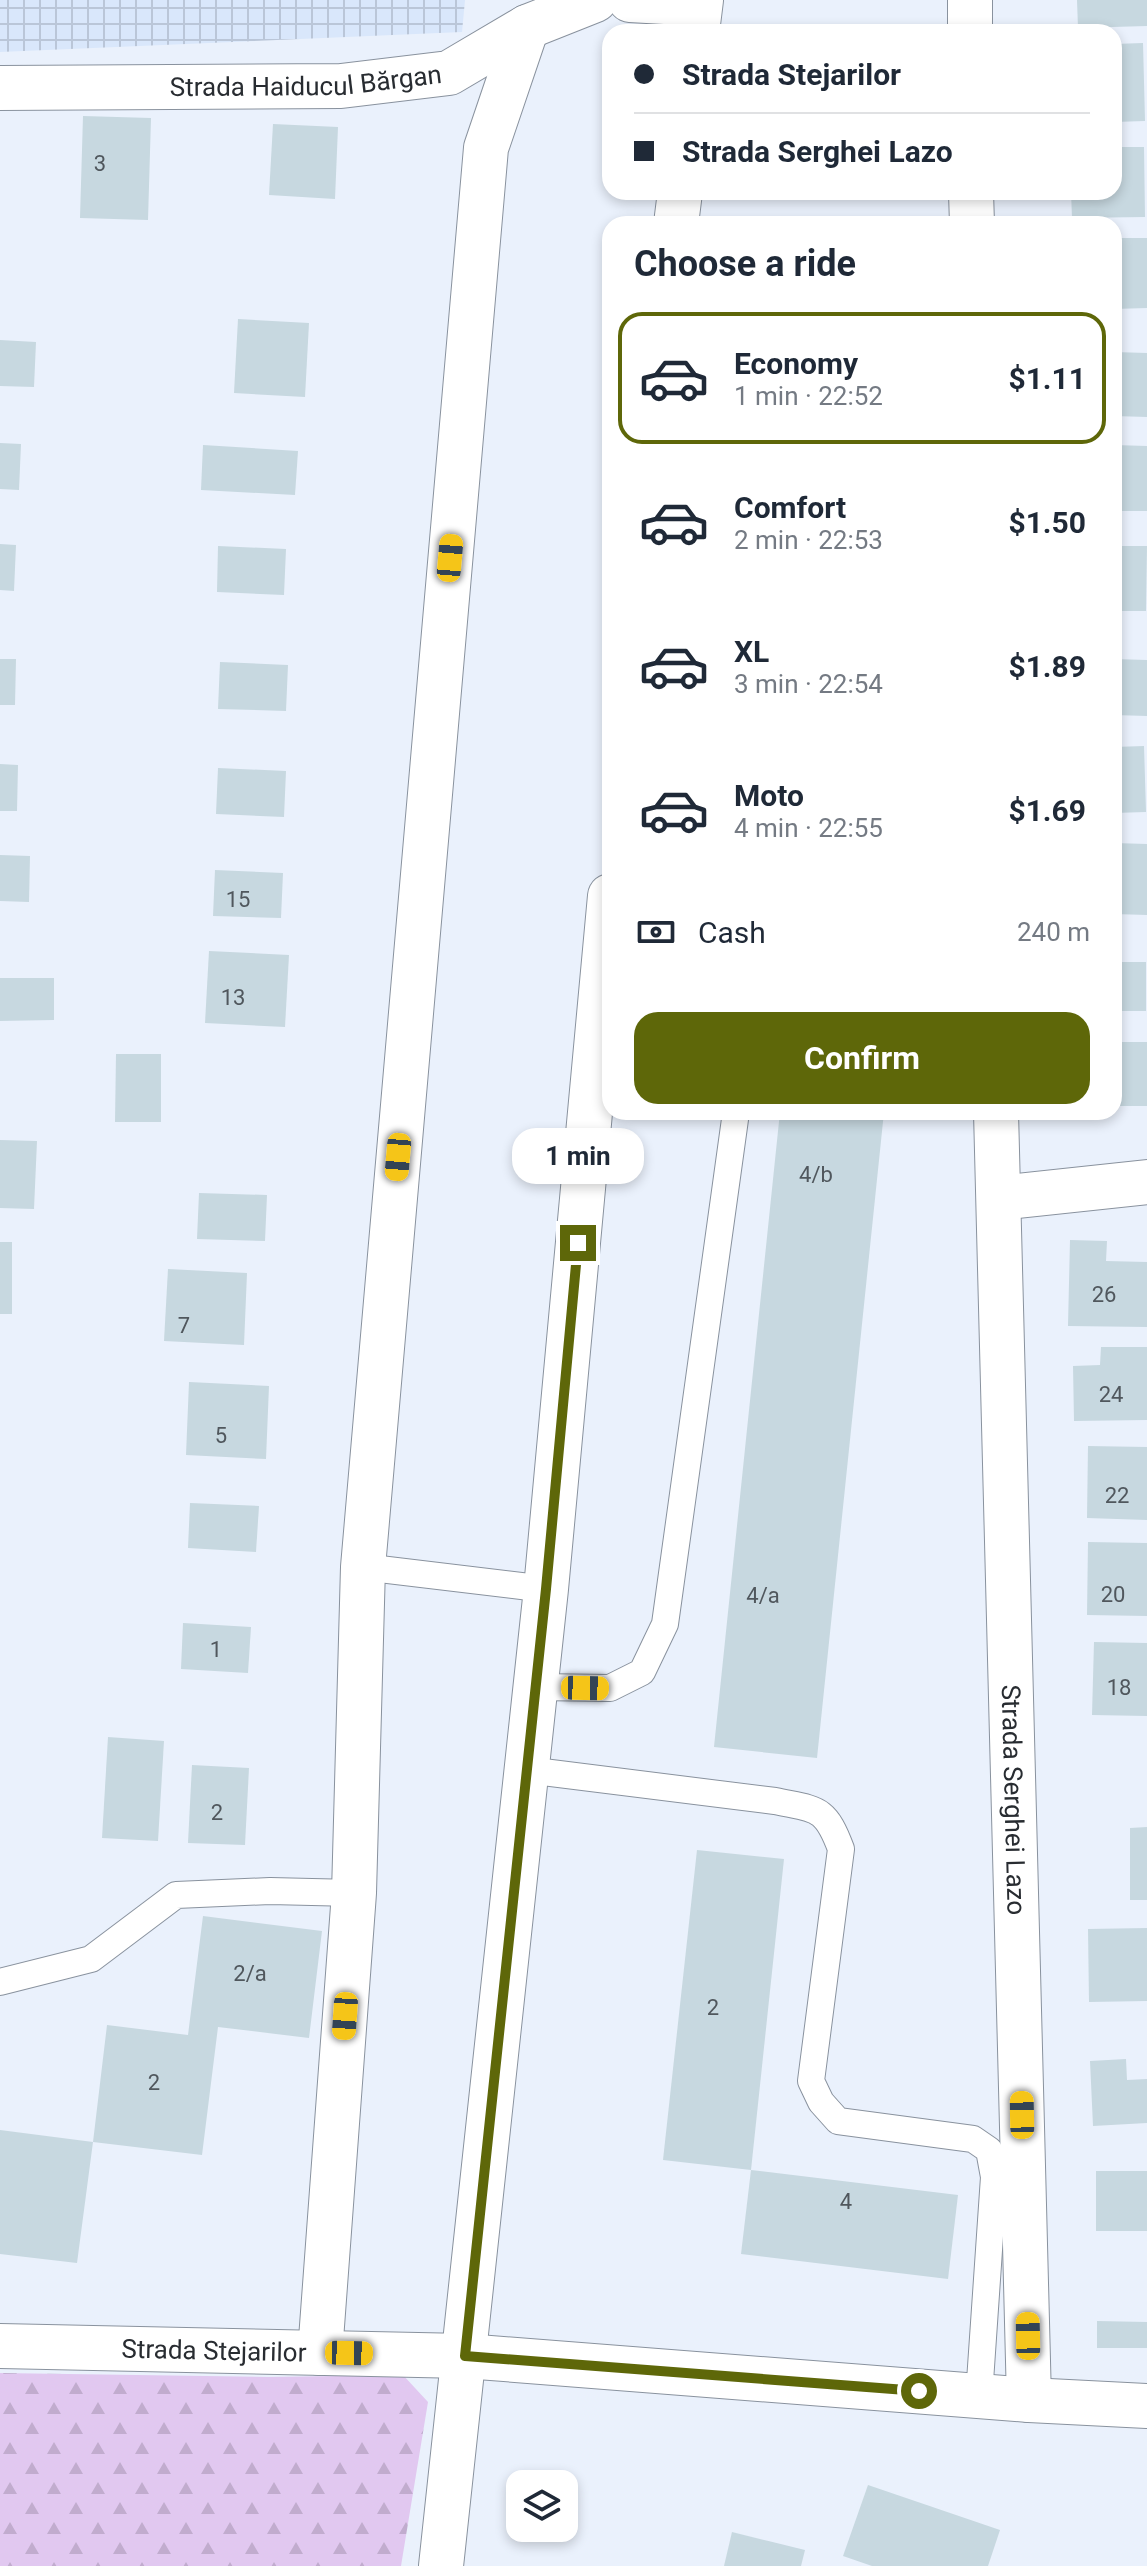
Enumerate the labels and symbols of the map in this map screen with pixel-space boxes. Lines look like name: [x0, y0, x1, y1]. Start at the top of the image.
street label: Strada Haiducul Bărgan: [170, 59, 443, 102]
house number: 3: [94, 151, 106, 176]
car: [436, 533, 464, 583]
house number: 15: [226, 887, 250, 912]
house number: 13: [221, 985, 245, 1010]
callout: 1 min: [512, 1127, 644, 1183]
car: [384, 1132, 412, 1182]
house number: 4/b: [799, 1162, 833, 1187]
route end: [560, 1225, 596, 1261]
house number: 26: [1092, 1282, 1116, 1307]
house number: 7: [178, 1313, 190, 1338]
house number: 24: [1099, 1382, 1123, 1407]
house number: 5: [215, 1423, 227, 1448]
house number: 22: [1105, 1483, 1129, 1508]
house number: 20: [1101, 1582, 1125, 1607]
house number: 4/a: [746, 1583, 780, 1608]
house number: 1: [210, 1637, 222, 1662]
house number: 18: [1107, 1675, 1131, 1700]
car: [561, 1676, 609, 1700]
street label: Strada Serghei Lazo: [996, 1684, 1032, 1915]
house number: 2: [211, 1800, 223, 1825]
house number: 2/a: [233, 1961, 267, 1986]
car: [331, 1991, 359, 2041]
house number: 2: [707, 1995, 719, 2020]
house number: 2: [148, 2070, 160, 2095]
car: [1010, 2091, 1034, 2139]
house number: 4: [840, 2189, 852, 2214]
car: [1016, 2312, 1040, 2360]
street label: Strada Stejarilor: [121, 2334, 307, 2368]
car: [325, 2341, 373, 2365]
route start: [901, 2373, 937, 2409]

